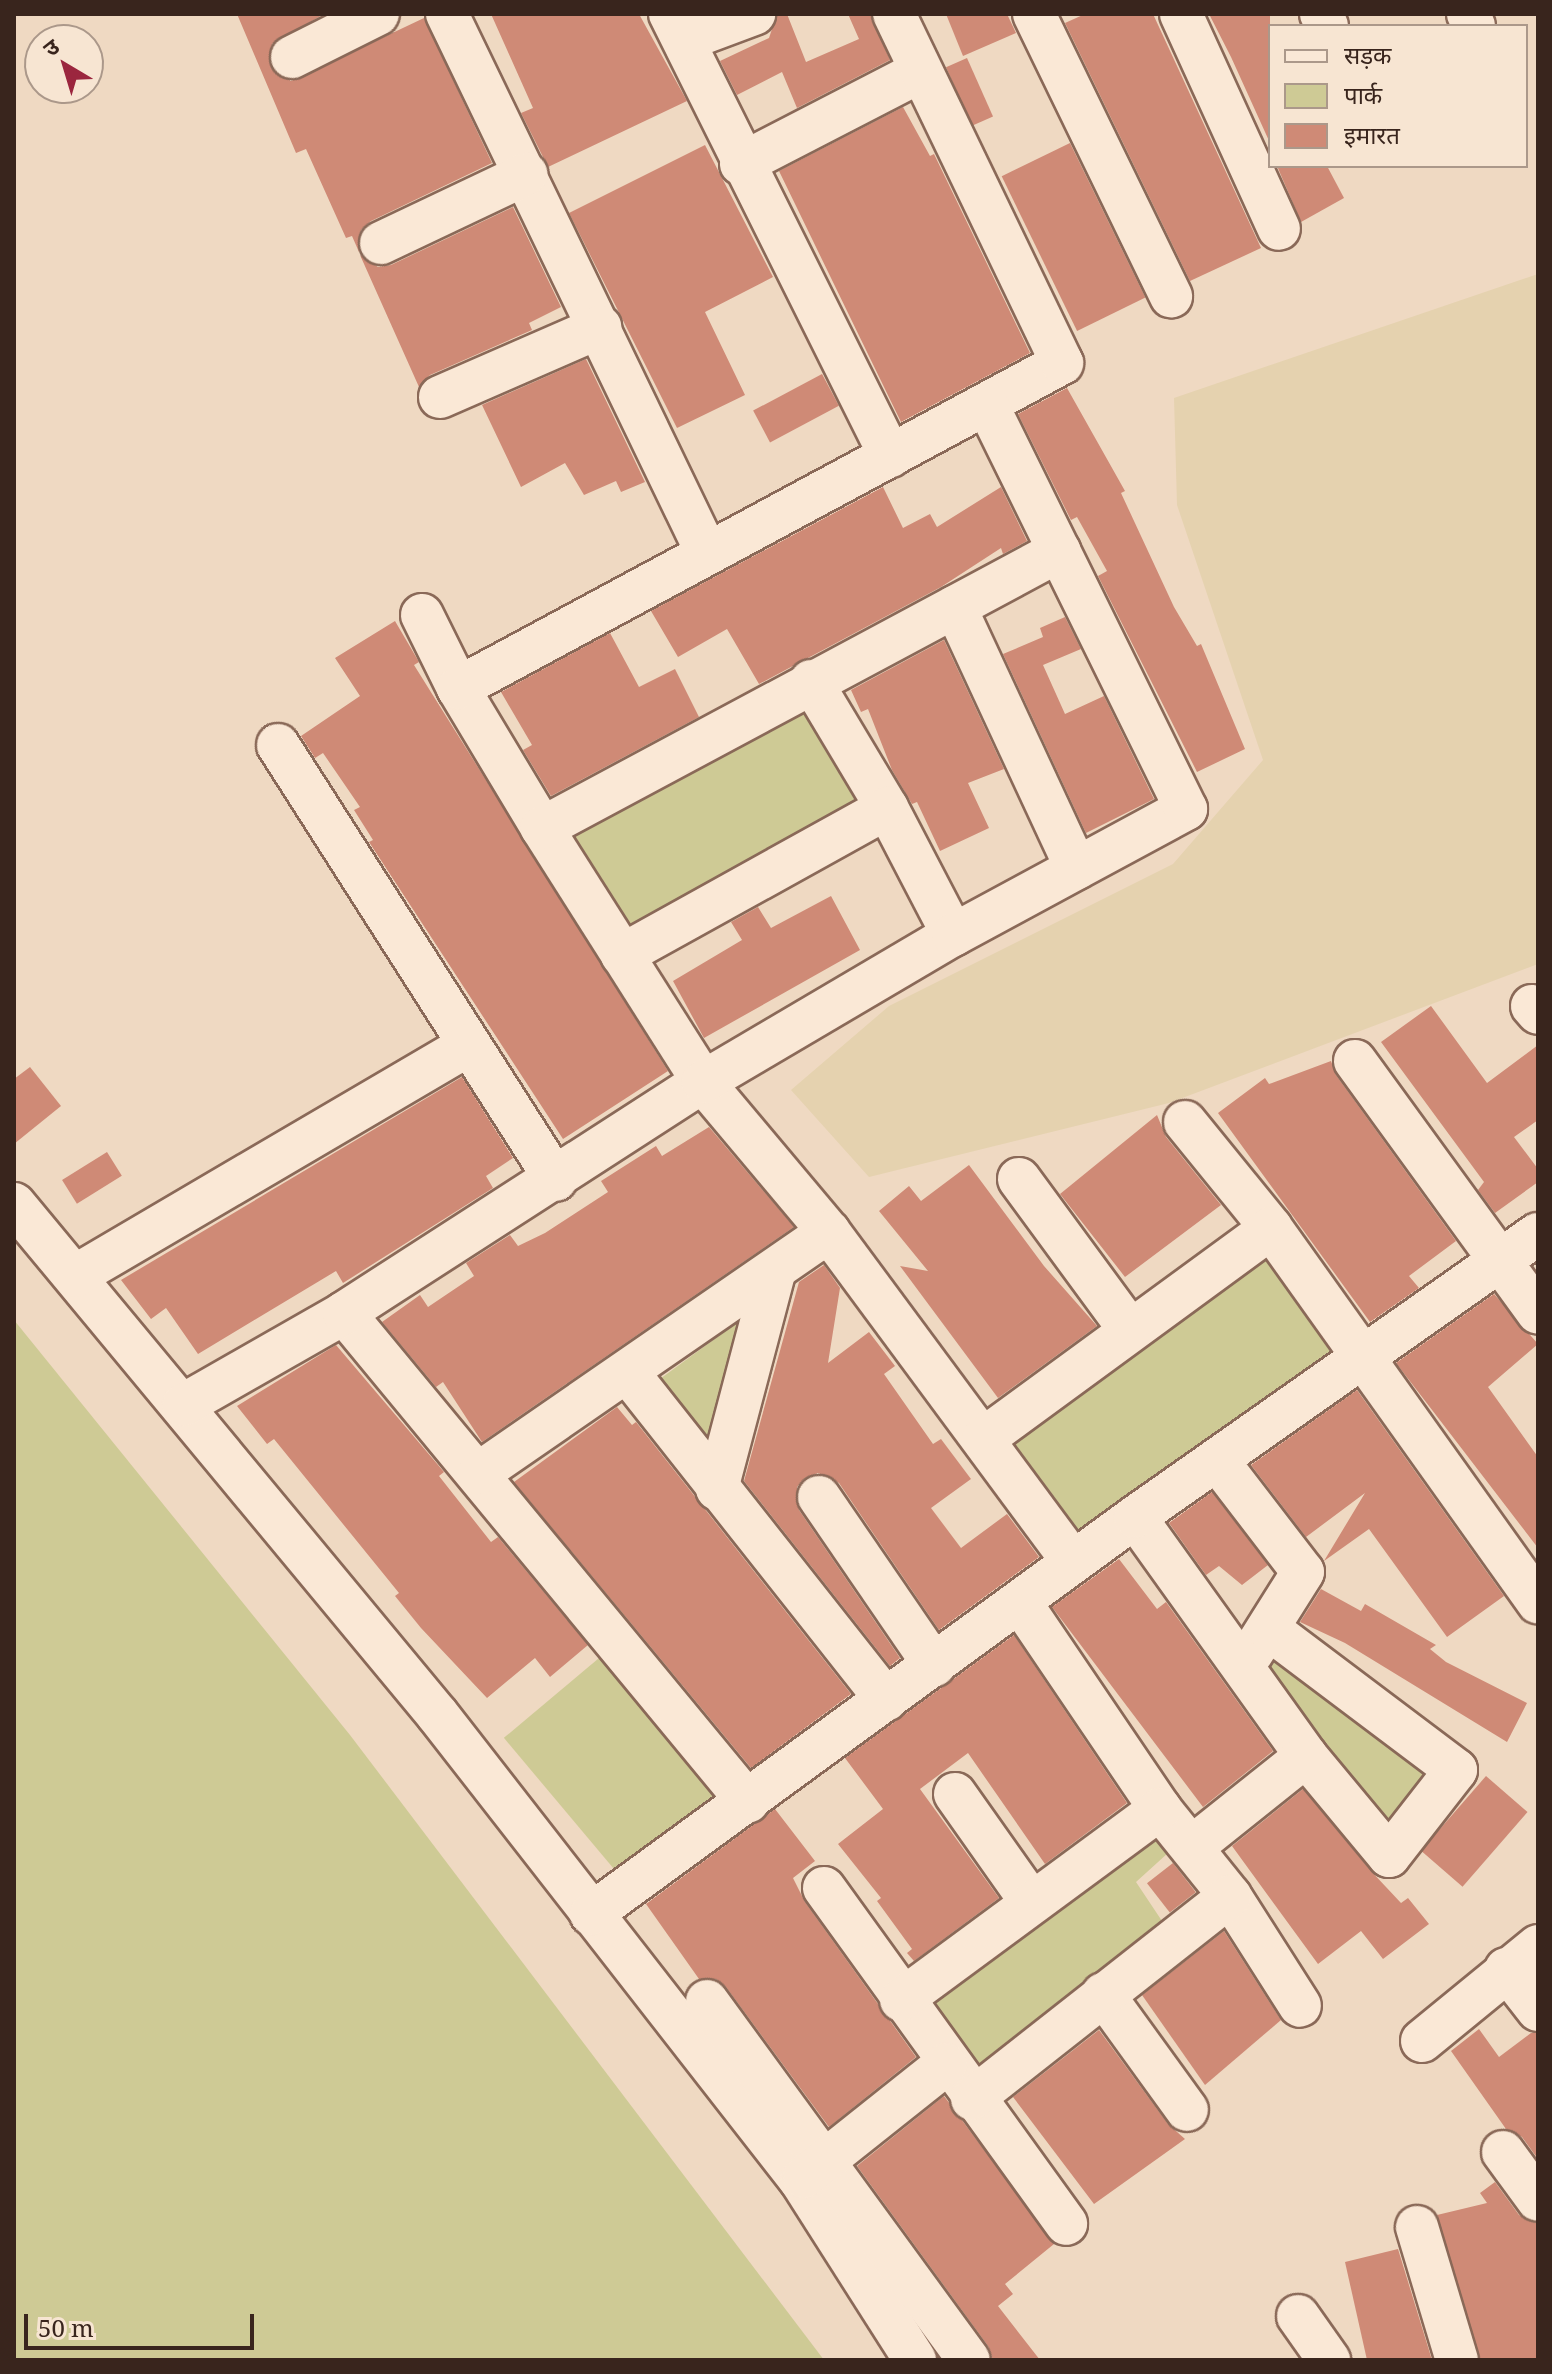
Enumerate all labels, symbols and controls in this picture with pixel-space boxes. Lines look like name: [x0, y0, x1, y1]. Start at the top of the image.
north arrow: [24, 24, 104, 104]
legend: [1268, 24, 1528, 168]
text: उ: [36, 31, 65, 62]
text: सड़क: [1344, 38, 1392, 71]
text: पार्क: [1344, 78, 1382, 111]
text: इमारत: [1344, 118, 1400, 151]
scale bar: [28, 2298, 258, 2348]
text: 50 m: [38, 2311, 94, 2344]

